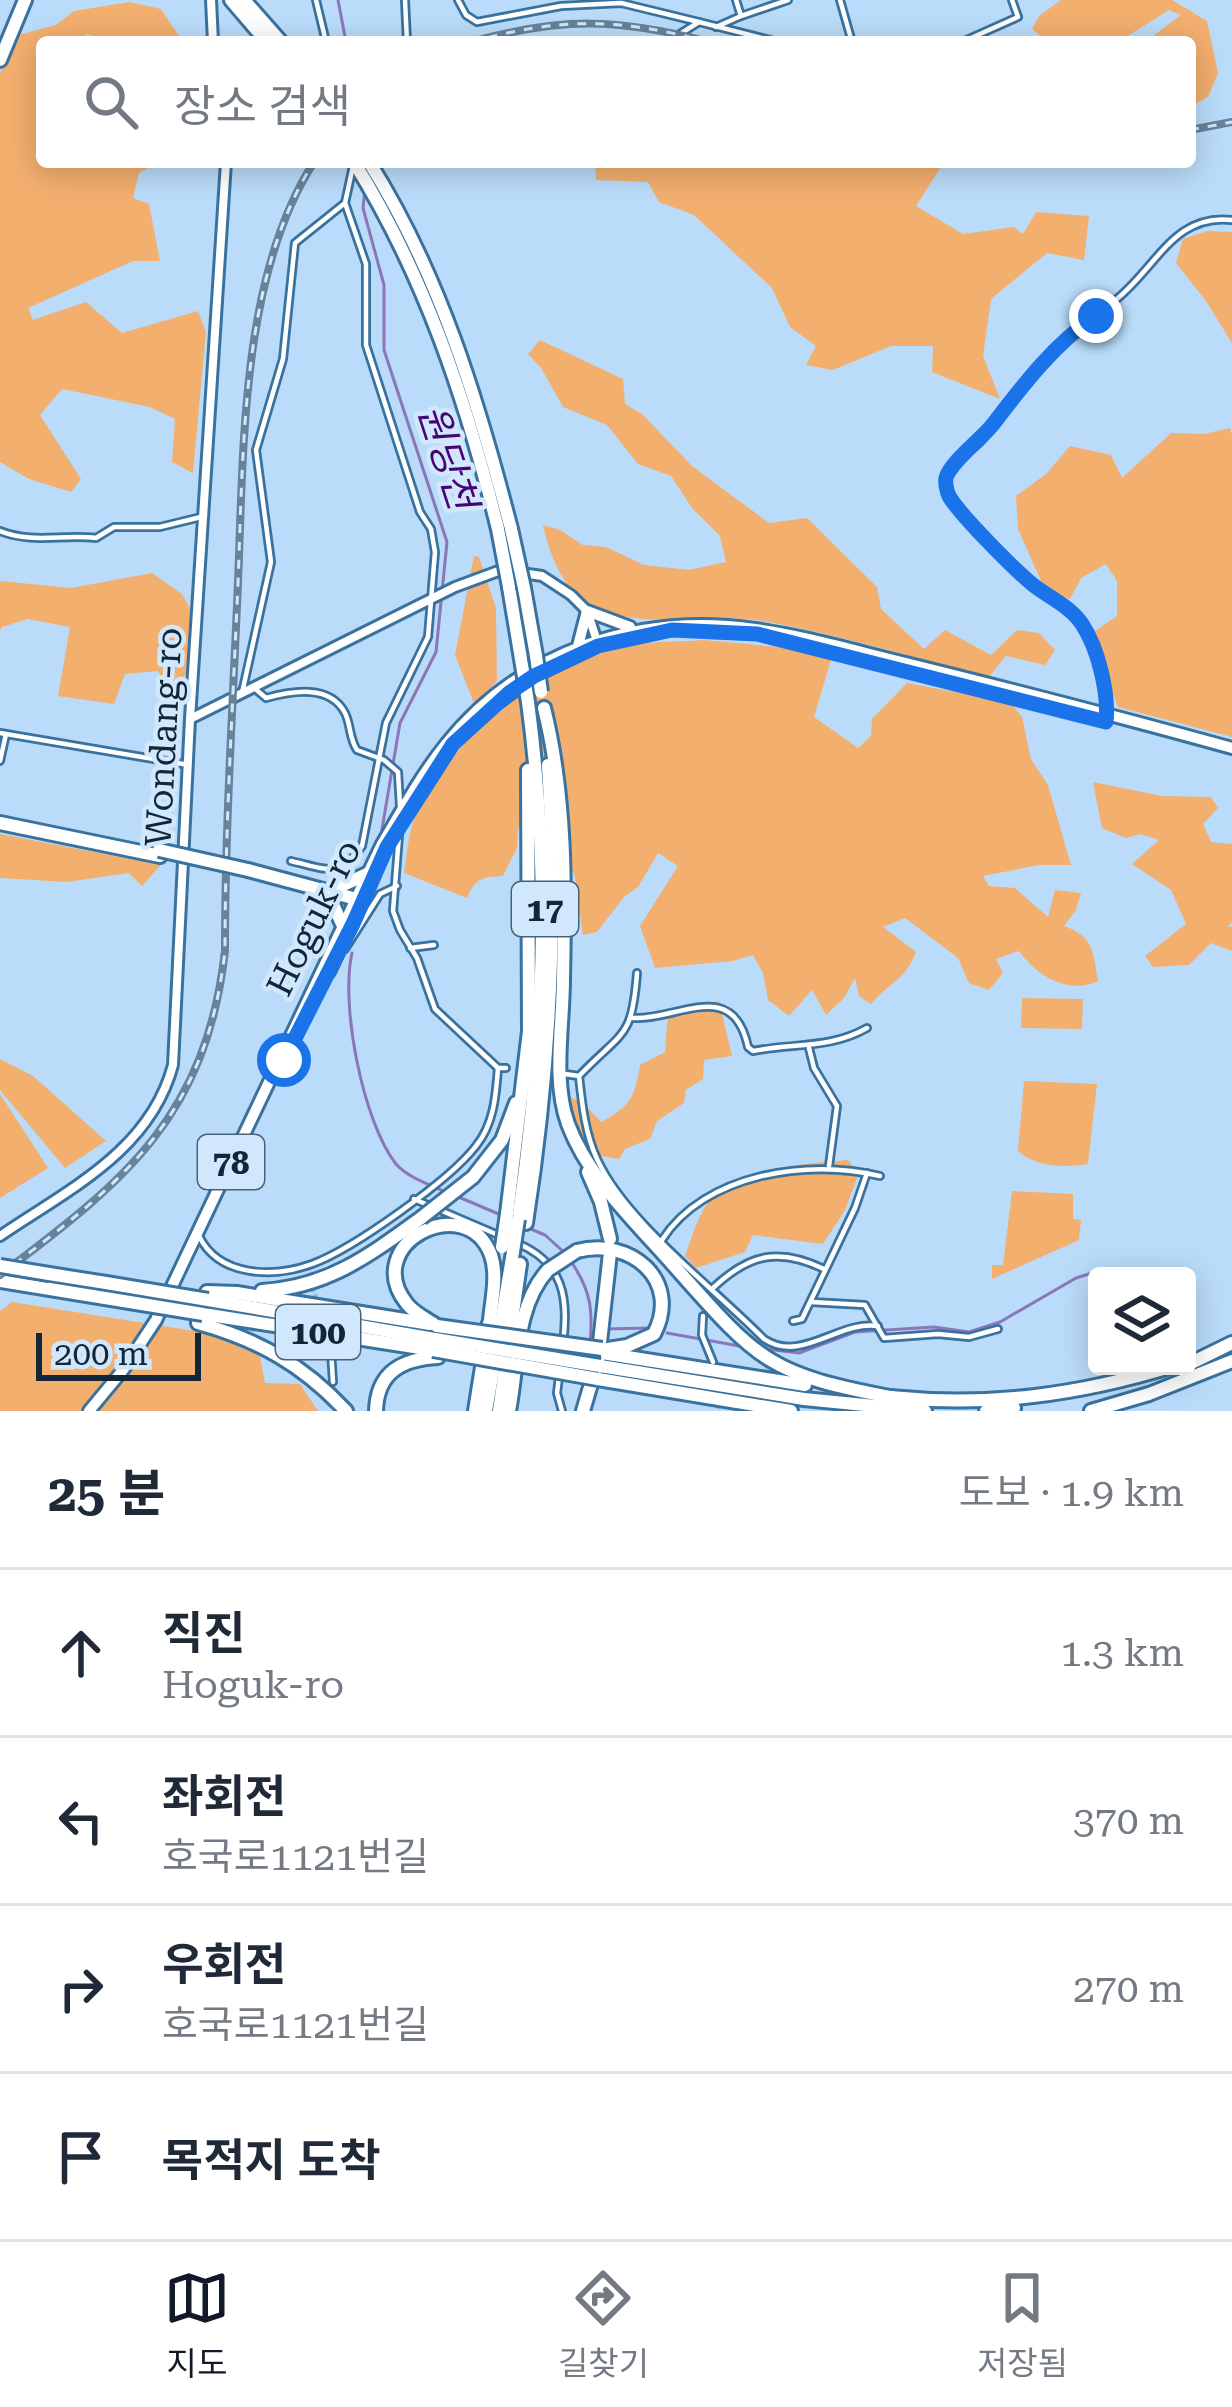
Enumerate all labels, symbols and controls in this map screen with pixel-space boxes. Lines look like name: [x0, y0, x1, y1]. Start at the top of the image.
search box: [36, 36, 1196, 168]
icon: search: [78, 69, 144, 135]
text: 장소 검색: [174, 80, 351, 133]
route end: [1069, 289, 1123, 343]
water label: 원당천: [408, 399, 487, 519]
street label: Wondang-ro: [137, 627, 191, 847]
street label: Hoguk-ro: [258, 833, 370, 1003]
road number: 17: [512, 882, 578, 936]
route start: [257, 1033, 311, 1087]
road number: 78: [198, 1135, 264, 1189]
map controls: [1088, 1267, 1196, 1375]
button: layers: [1088, 1267, 1196, 1375]
road number: 100: [276, 1305, 360, 1359]
scale bar: [36, 1327, 201, 1380]
text: 200 m: [54, 1334, 148, 1373]
text: 25 분: [48, 1464, 165, 1523]
text: 도보 · 1.9 km: [959, 1470, 1184, 1516]
text: 직진: [162, 1607, 245, 1660]
icon: ahead: [48, 1620, 114, 1686]
text: 1.3 km: [1060, 1630, 1184, 1676]
text: Hoguk-ro: [162, 1662, 344, 1708]
text: 좌회전: [162, 1770, 286, 1823]
icon: left: [48, 1788, 114, 1854]
text: 370 m: [1073, 1798, 1184, 1844]
text: 호국로1121번길: [162, 1834, 429, 1880]
text: 우회전: [162, 1938, 286, 1991]
icon: right: [48, 1956, 114, 2022]
text: 270 m: [1073, 1966, 1184, 2012]
text: 호국로1121번길: [162, 2002, 429, 2048]
icon: arrive: [48, 2124, 114, 2190]
text: 목적지 도착: [162, 2134, 380, 2187]
tab: 지도: [164, 2265, 230, 2385]
tab: 길찾기: [558, 2265, 649, 2385]
tab: 저장됨: [977, 2265, 1068, 2385]

